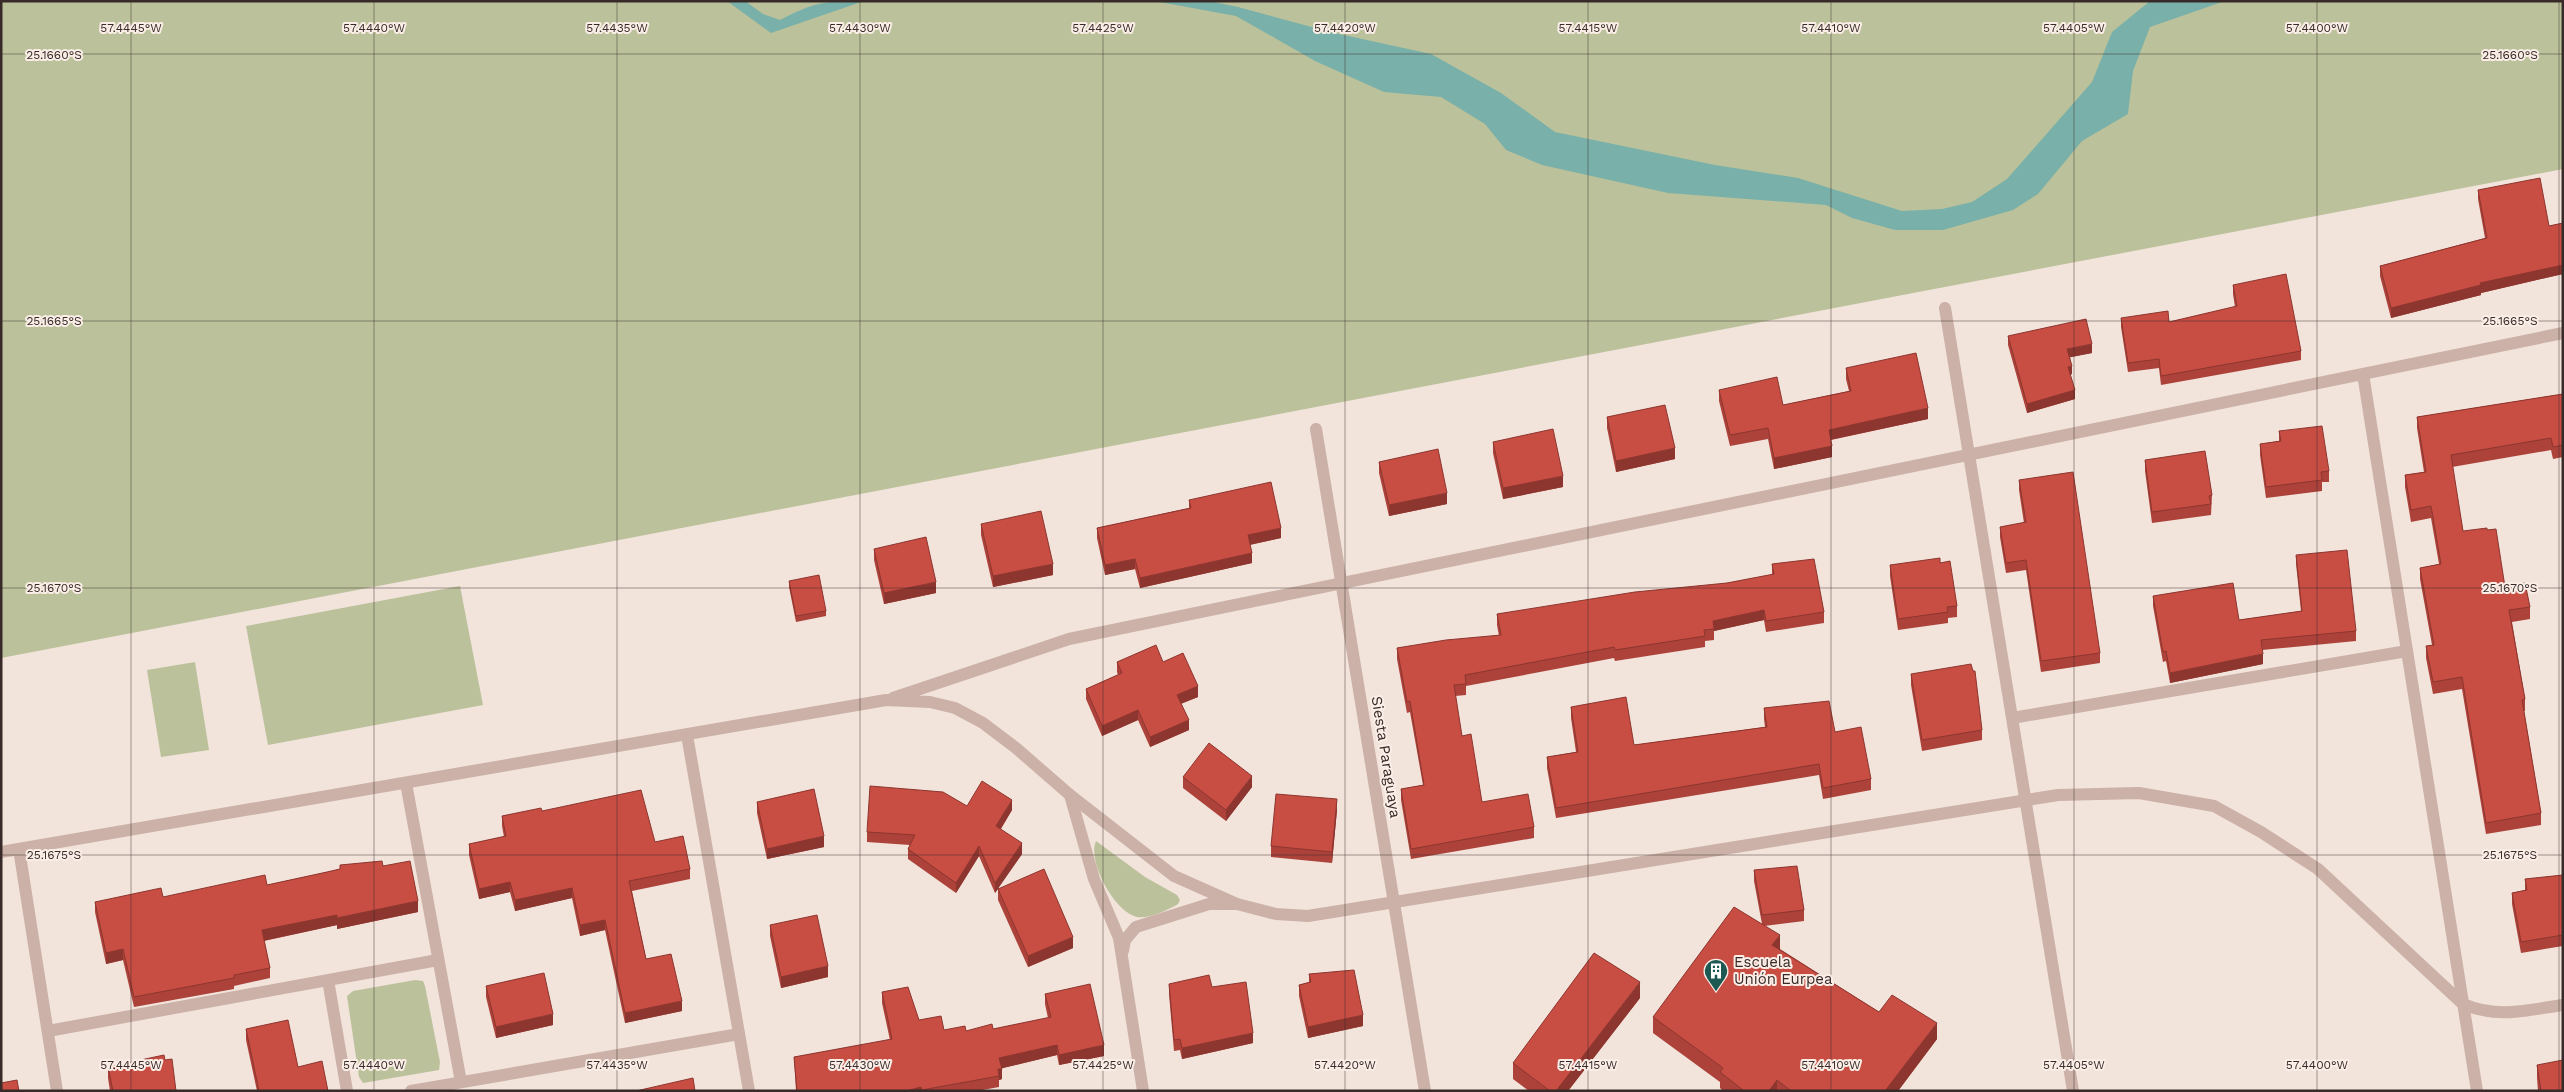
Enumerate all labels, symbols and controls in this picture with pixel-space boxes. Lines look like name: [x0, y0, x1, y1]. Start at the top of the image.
text: 57.4445°W: [100, 21, 162, 35]
text: 57.4440°W: [343, 21, 406, 35]
text: 57.4435°W: [586, 21, 648, 35]
text: 57.4430°W: [829, 21, 891, 35]
text: 57.4425°W: [1072, 21, 1134, 35]
text: 57.4420°W: [1314, 21, 1376, 35]
text: 57.4415°W: [1559, 21, 1618, 35]
text: 57.4410°W: [1801, 21, 1861, 35]
text: 57.4405°W: [2043, 21, 2105, 35]
text: 57.4400°W: [2286, 21, 2349, 35]
text: 25.1660°S: [26, 48, 82, 62]
text: 25.1660°S: [2482, 48, 2538, 62]
text: 25.1665°S: [26, 314, 82, 328]
text: 25.1665°S: [2482, 314, 2538, 328]
text: 25.1670°S: [27, 581, 81, 595]
text: 25.1670°S: [2483, 581, 2537, 595]
street label: Siesta Paraguaya: [1367, 695, 1405, 820]
text: 25.1675°S: [27, 848, 81, 862]
text: 25.1675°S: [2483, 848, 2537, 862]
place label: Escuela Unión Eurpea: [1734, 953, 1833, 988]
building icon: Escuela Unión Eurpea: [1703, 958, 1729, 992]
text: 57.4445°W: [100, 1058, 162, 1072]
text: 57.4440°W: [343, 1058, 406, 1072]
text: 57.4435°W: [586, 1058, 648, 1072]
text: 57.4430°W: [829, 1058, 891, 1072]
text: 57.4425°W: [1072, 1058, 1134, 1072]
text: 57.4420°W: [1314, 1058, 1376, 1072]
text: 57.4415°W: [1559, 1058, 1618, 1072]
text: 57.4410°W: [1801, 1058, 1861, 1072]
text: 57.4405°W: [2043, 1058, 2105, 1072]
text: 57.4400°W: [2286, 1058, 2349, 1072]

